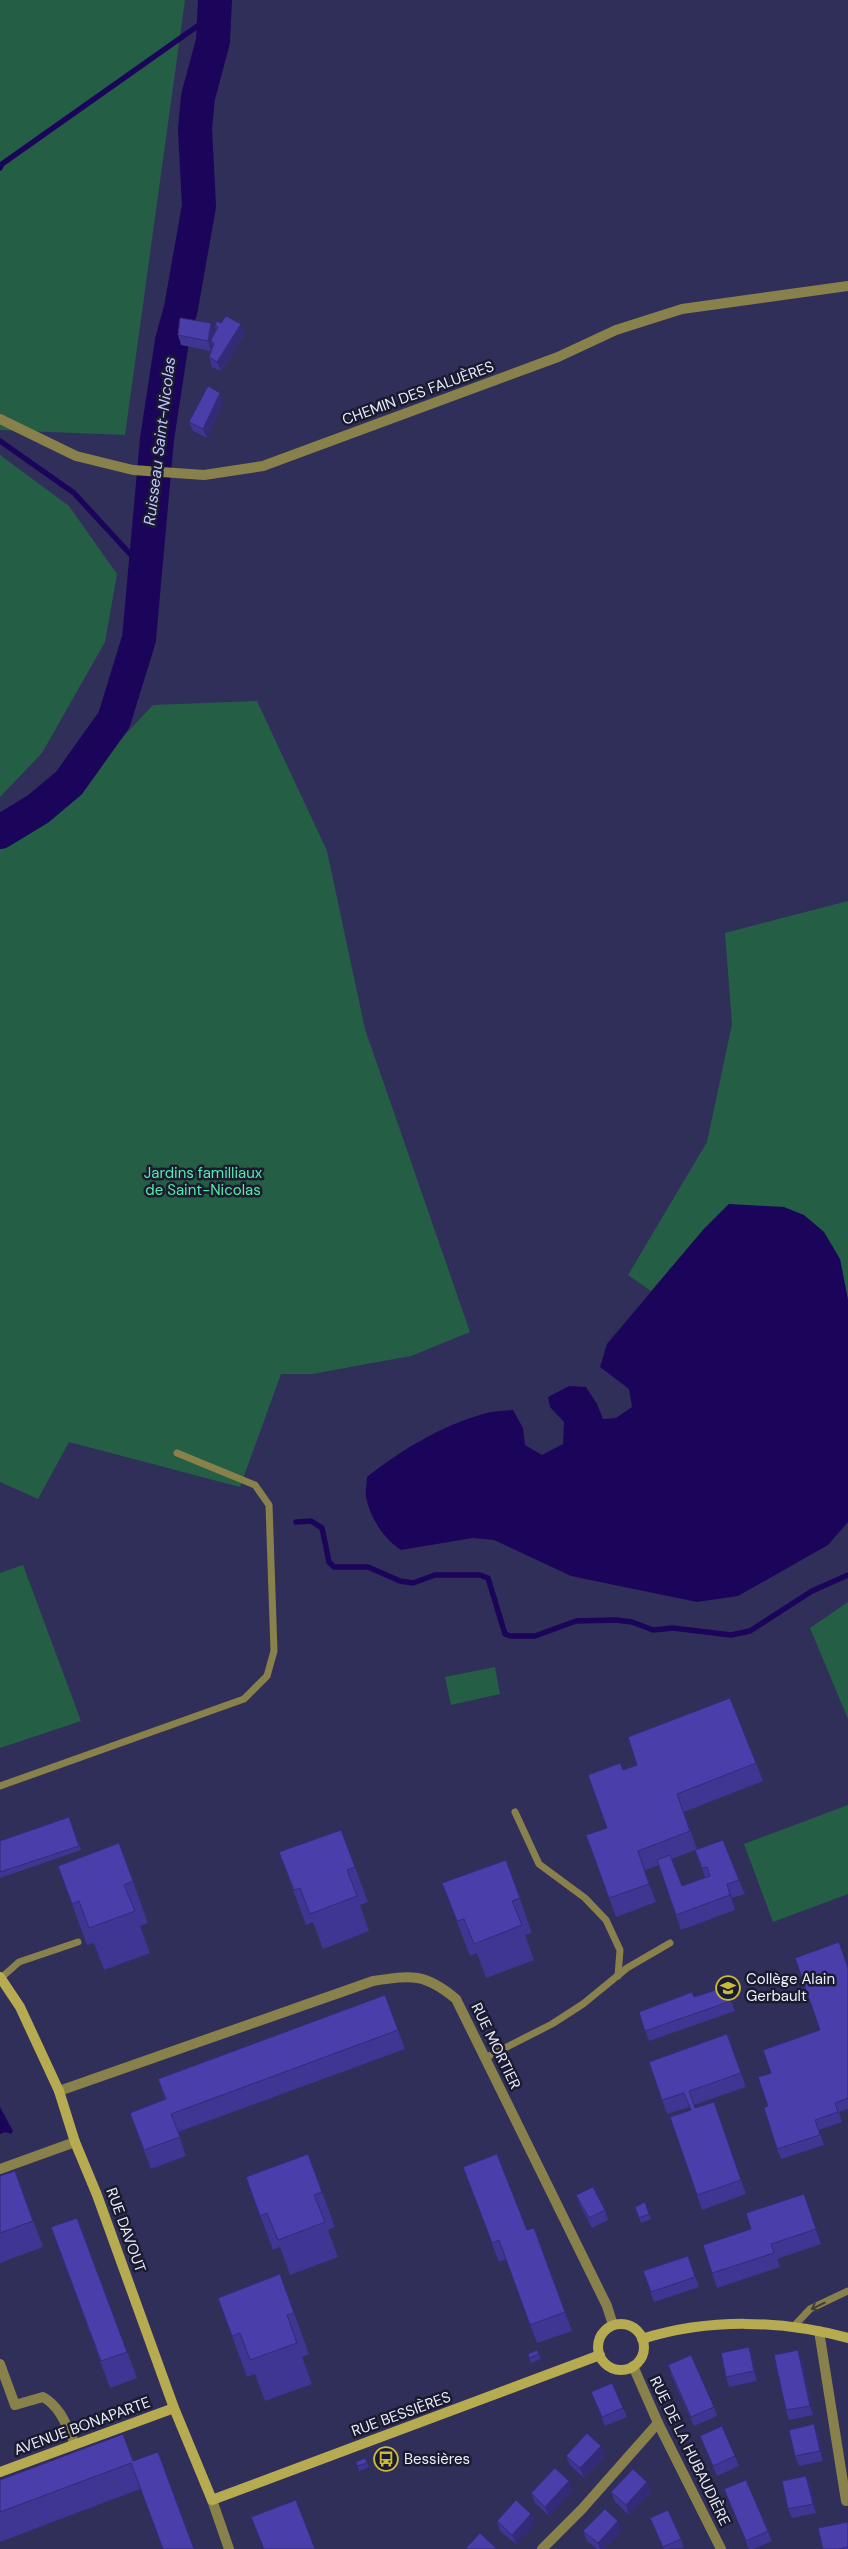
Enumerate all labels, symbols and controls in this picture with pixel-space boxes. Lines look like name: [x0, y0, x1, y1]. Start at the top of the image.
water label: Ruisseau Saint-Nicolas: [139, 356, 180, 527]
street label: CHEMIN DES FALUÈRES: [339, 356, 497, 430]
park label: Jardins familliaux de Saint-Nicolas: [144, 1163, 263, 1200]
place label: Collège Alain Gerbault: [746, 1969, 835, 2006]
school or university icon: Collège Alain Gerbault: [715, 1975, 741, 2001]
street label: RUE MORTIER: [466, 2000, 526, 2093]
street label: RUE DAVOUT: [101, 2185, 151, 2275]
one-way arrow: [811, 2301, 826, 2311]
street label: RUE DE LA HUBAUDIÈRE: [645, 2373, 735, 2529]
street label: RUE BESSIÈRES: [349, 2387, 454, 2441]
street label: AVENUE BONAPARTE: [11, 2392, 153, 2460]
bus stop icon: Bessières: [373, 2446, 399, 2472]
place label: Bessières: [404, 2449, 470, 2469]

